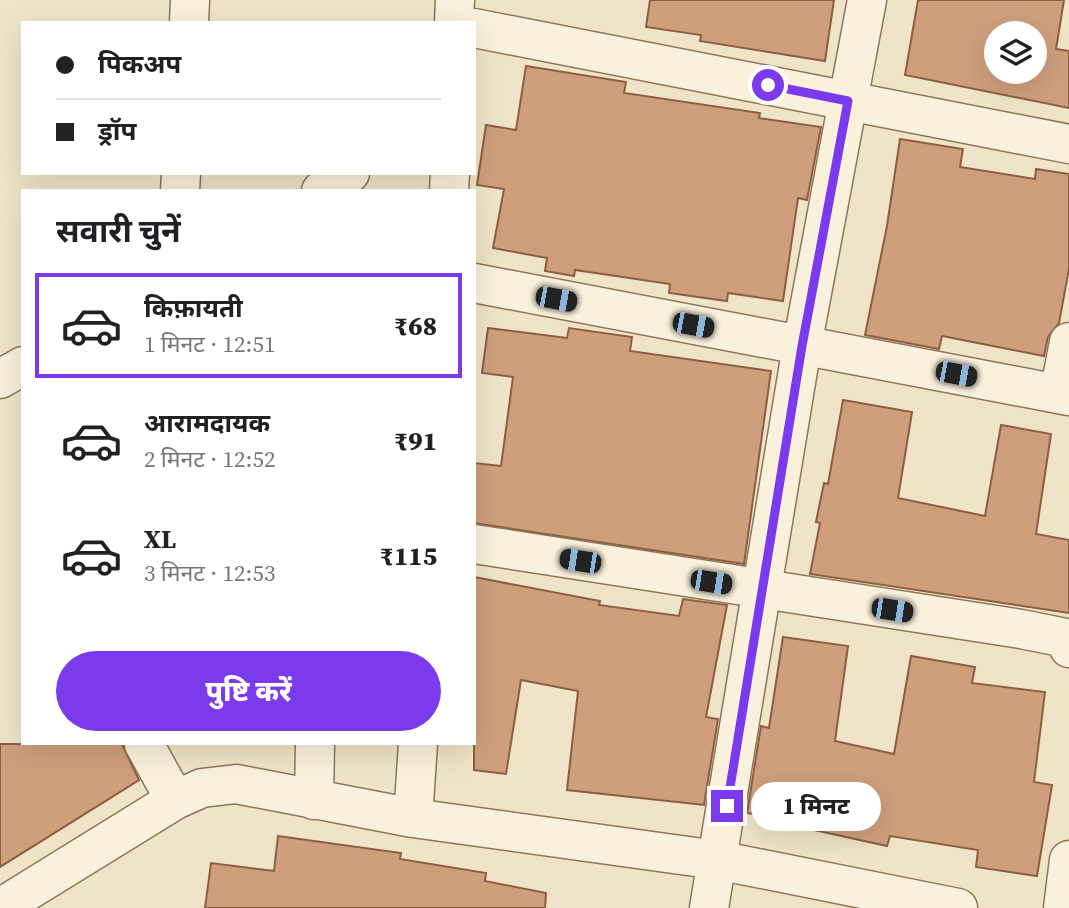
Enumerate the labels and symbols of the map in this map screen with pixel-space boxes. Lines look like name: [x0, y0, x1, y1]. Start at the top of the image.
route start: [752, 69, 784, 101]
car: [534, 285, 579, 313]
car: [671, 311, 716, 339]
car: [934, 360, 979, 388]
car: [558, 547, 603, 575]
car: [689, 568, 734, 596]
car: [870, 596, 915, 624]
callout: 1 मिनट: [752, 782, 881, 830]
route end: [711, 790, 743, 822]

